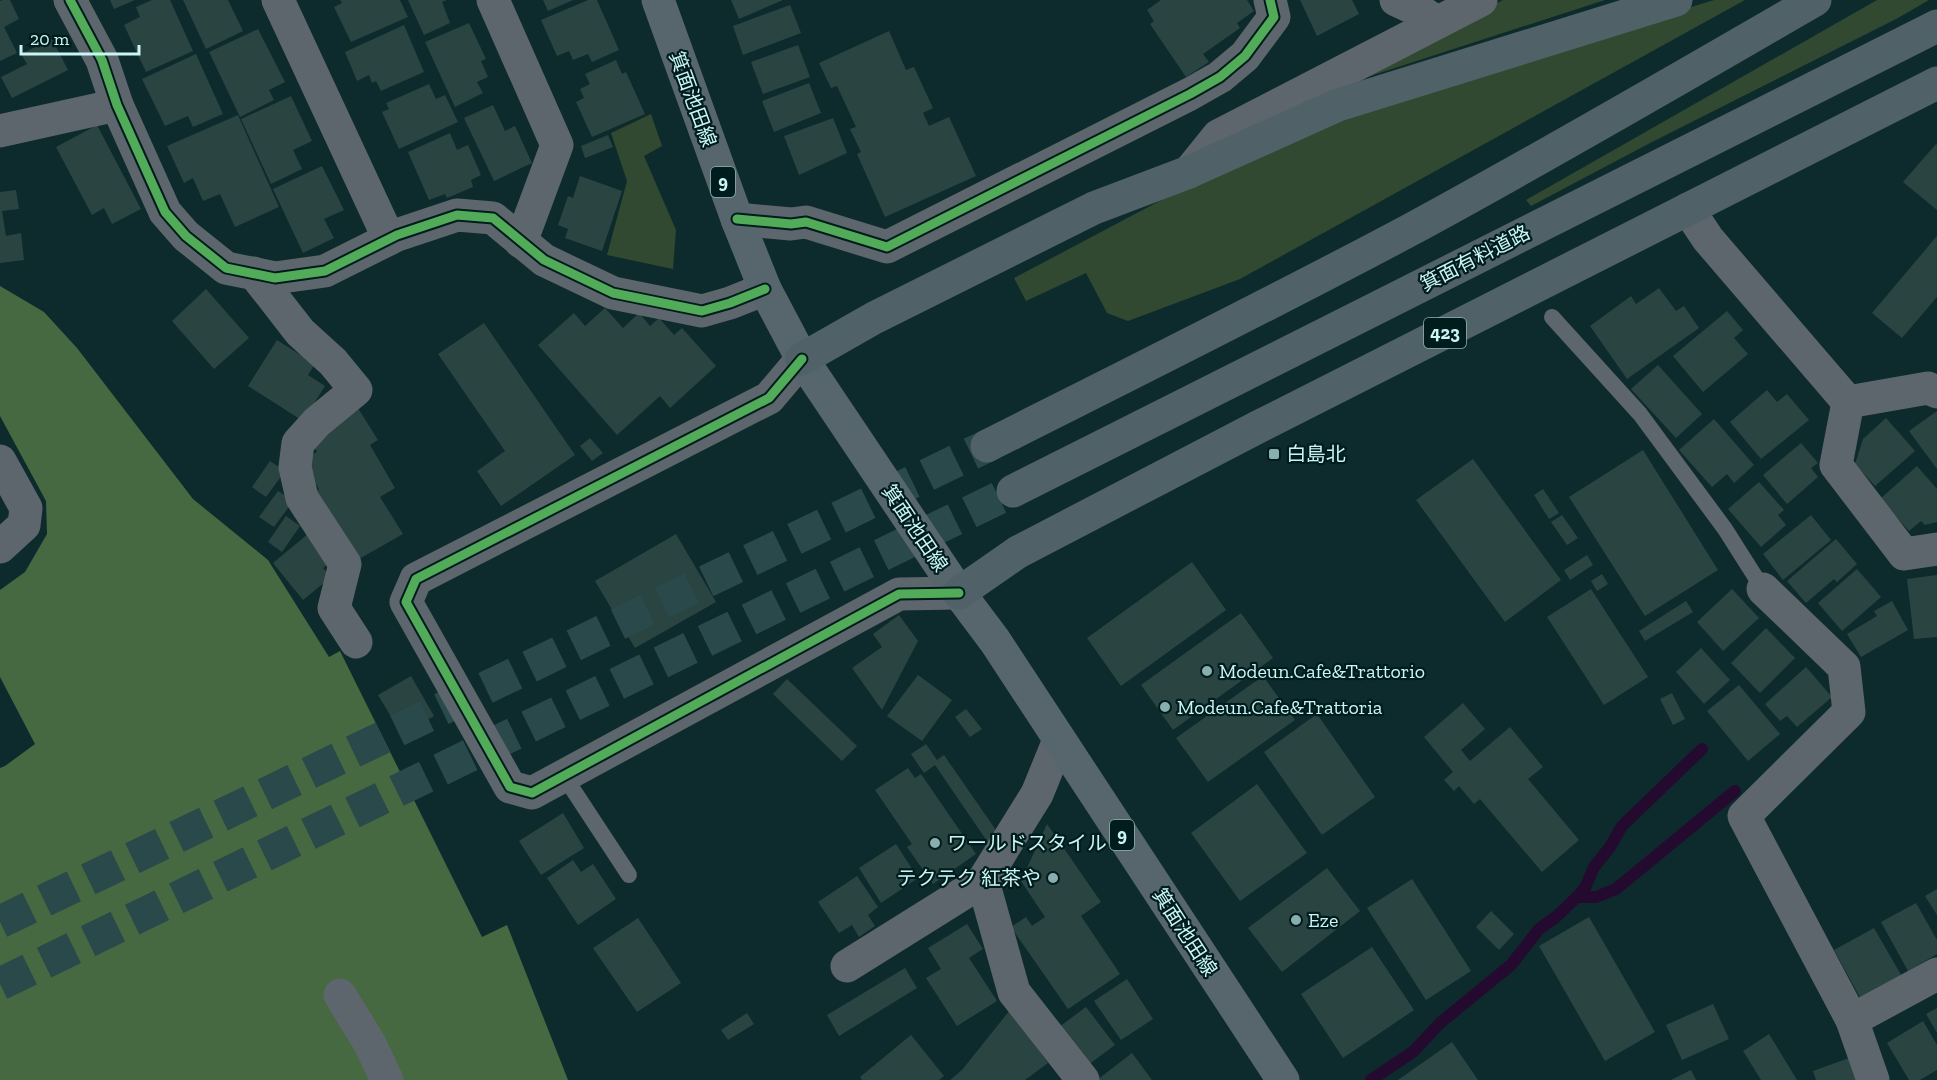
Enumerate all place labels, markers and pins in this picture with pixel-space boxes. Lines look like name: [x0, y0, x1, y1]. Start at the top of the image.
place label: 白島北: [1286, 442, 1346, 466]
marker: 白島北: [1267, 447, 1281, 461]
place label: Modeun.Cafe&Trattorio: [1219, 659, 1425, 683]
marker: Modeun.Cafe&Trattorio: [1200, 664, 1214, 678]
place label: Modeun.Cafe&Trattoria: [1177, 695, 1383, 719]
marker: Modeun.Cafe&Trattoria: [1158, 700, 1172, 714]
place label: ワールドスタイル: [947, 831, 1107, 855]
marker: ワールドスタイル: [928, 836, 942, 850]
place label: テクテク 紅茶や: [896, 866, 1041, 890]
marker: テクテク 紅茶や: [1046, 871, 1060, 885]
place label: Eze: [1308, 908, 1338, 932]
marker: Eze: [1289, 913, 1303, 927]

